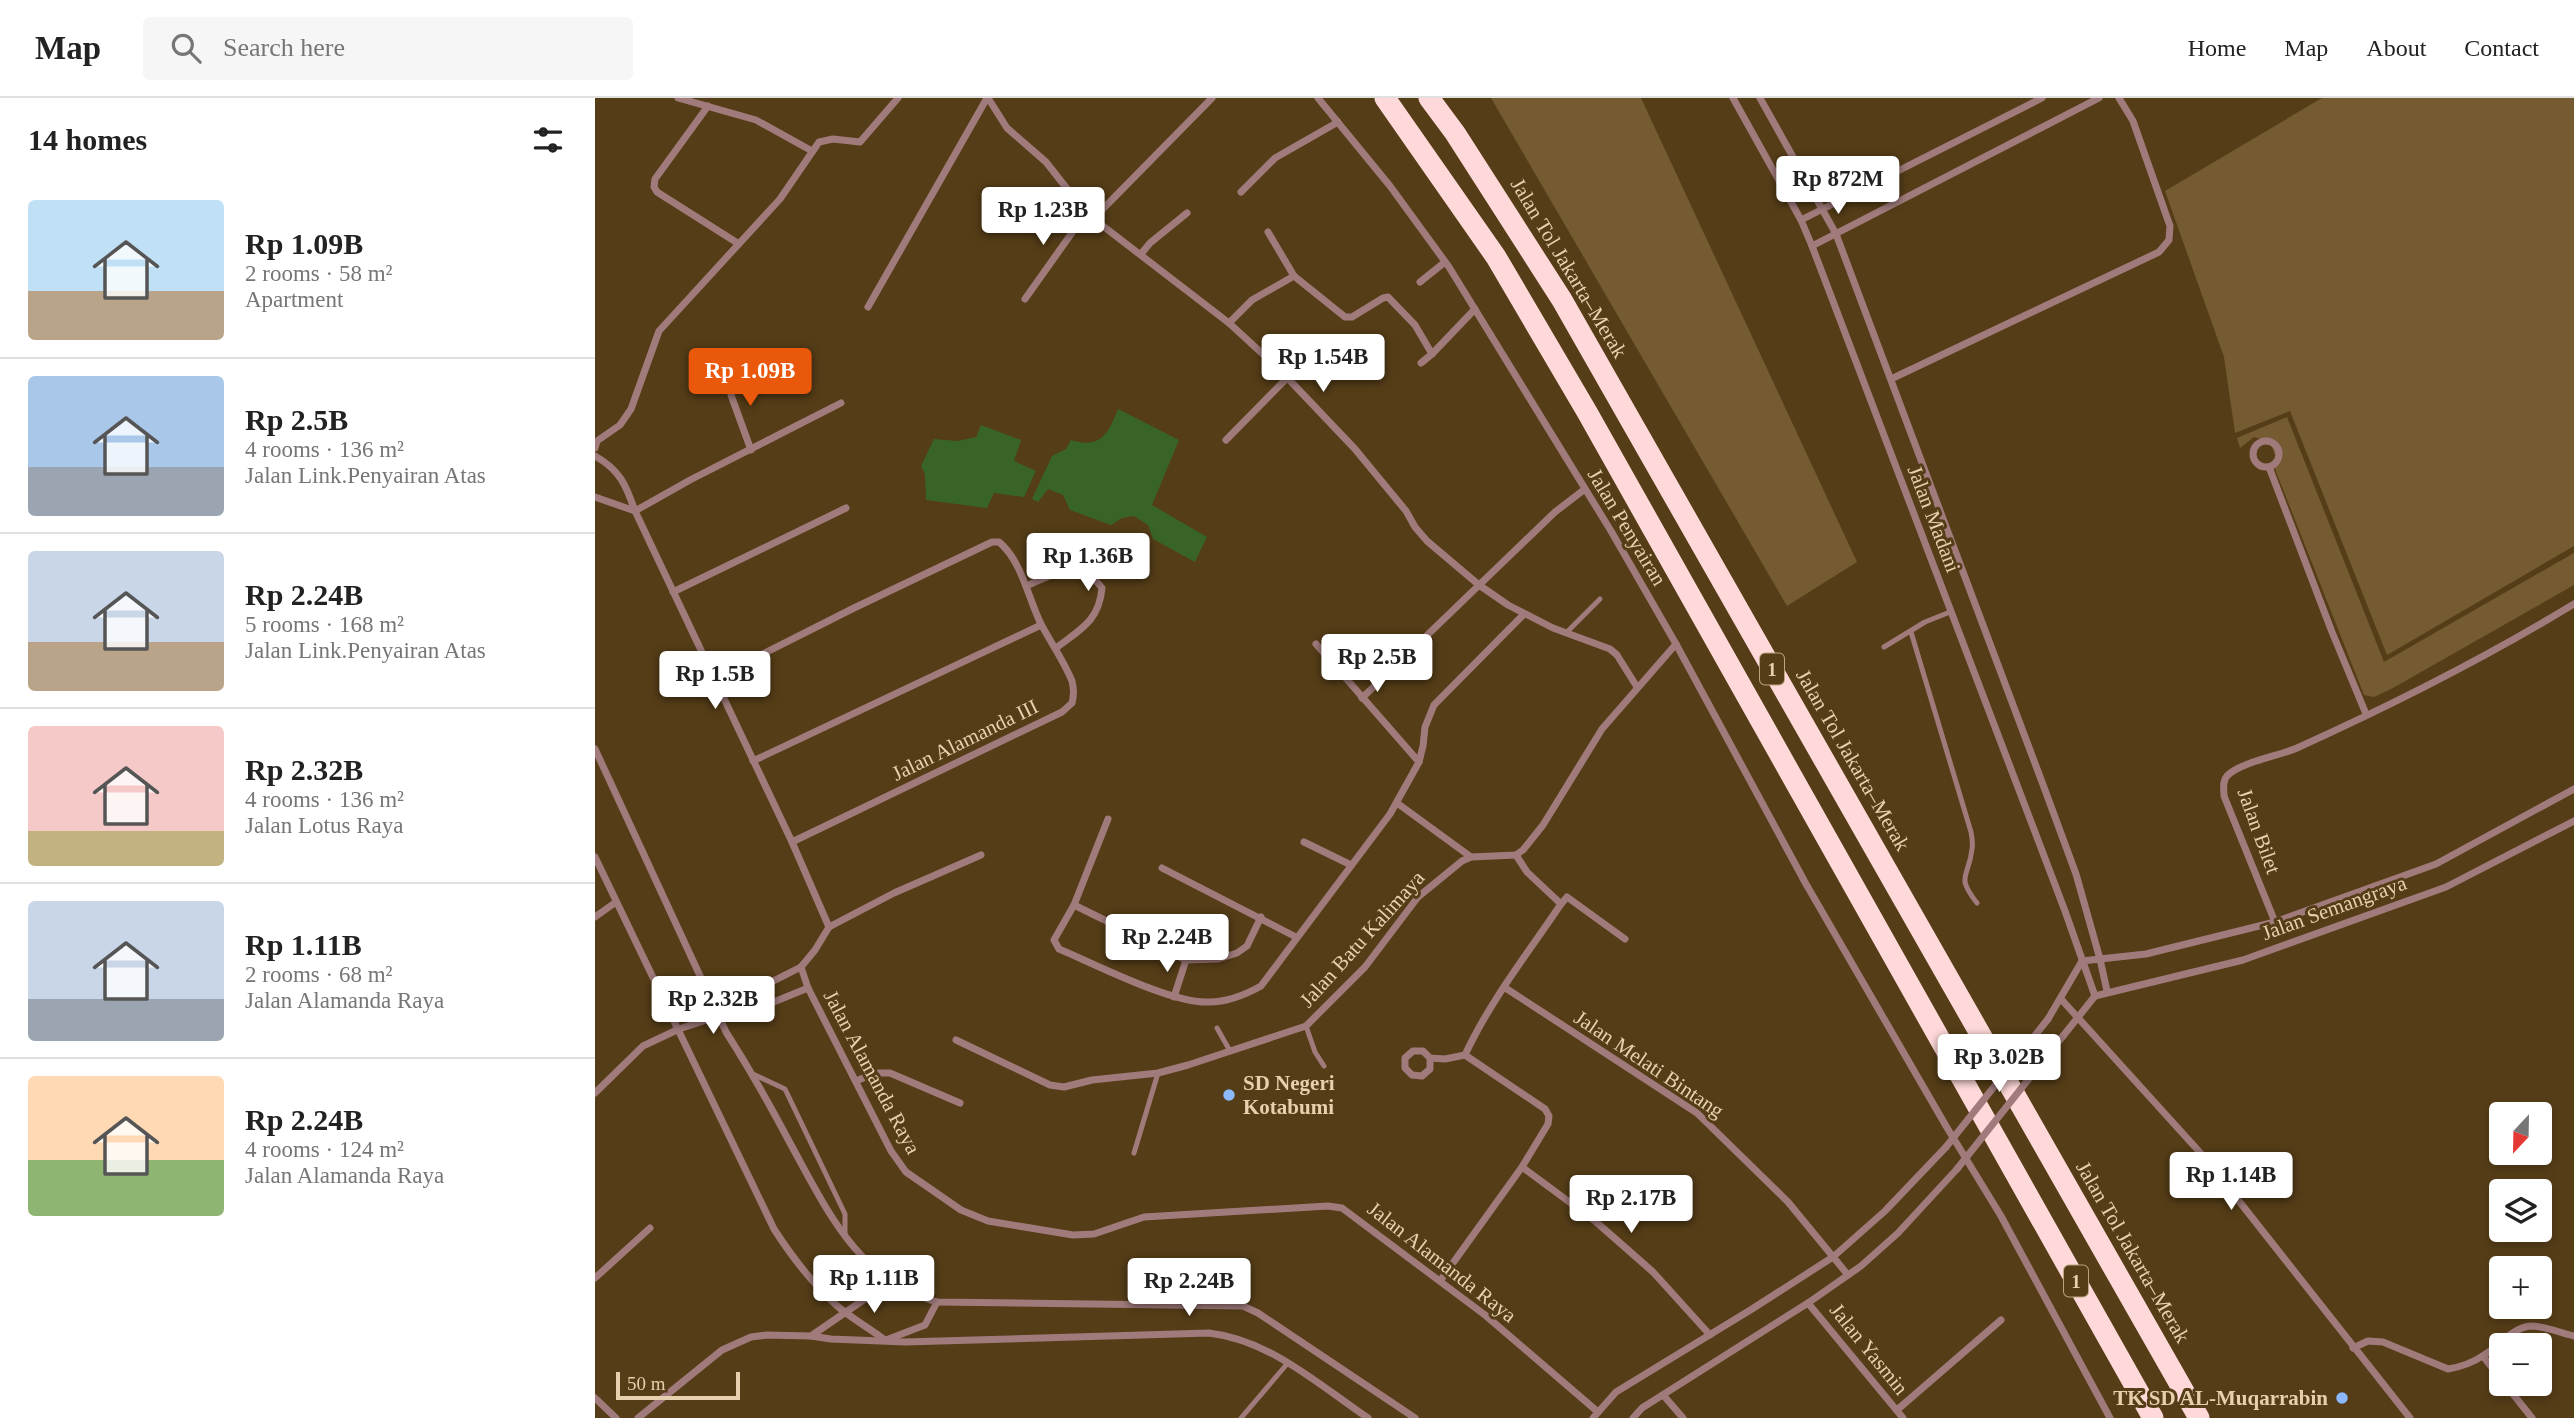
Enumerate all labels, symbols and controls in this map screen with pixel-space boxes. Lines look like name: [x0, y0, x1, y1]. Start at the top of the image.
search box: [143, 17, 633, 80]
icon: search: [167, 29, 205, 67]
text: Map: [35, 30, 101, 66]
text: Search here: [223, 33, 345, 62]
text: Home: [2188, 35, 2246, 61]
text: Map: [2284, 35, 2328, 61]
text: About: [2366, 35, 2426, 61]
text: Contact: [2464, 35, 2539, 61]
icon: filters: [529, 121, 567, 159]
text: 14 homes: [28, 123, 147, 156]
pin: Rp 872M: [1773, 156, 1903, 216]
text: Rp 872M: [1792, 166, 1884, 191]
street label: Jalan Tol Jakarta–Merak: [1506, 174, 1633, 363]
pin: Rp 1.23B: [971, 188, 1115, 247]
text: Rp 1.23B: [998, 197, 1088, 222]
text: Rp 1.09B: [245, 227, 363, 260]
icon: home: [84, 228, 168, 312]
text: 2 rooms · 58 m²: [245, 261, 392, 286]
text: Apartment: [245, 287, 343, 312]
pin: Rp 1.54B: [1251, 334, 1395, 394]
text: Rp 1.54B: [1278, 344, 1368, 369]
pin: Rp 1.09B: [678, 348, 822, 408]
text: Rp 1.09B: [705, 358, 795, 383]
text: Rp 2.5B: [245, 403, 348, 436]
icon: home: [84, 404, 168, 488]
text: 4 rooms · 136 m²: [245, 437, 404, 462]
street label: Jalan Madani: [1903, 462, 1965, 576]
text: Jalan Link.Penyairan Atas: [245, 463, 486, 488]
street label: Jalan Penyairan: [1583, 464, 1672, 590]
pin: Rp 1.36B: [1016, 533, 1160, 593]
text: Rp 1.36B: [1043, 543, 1133, 568]
text: Rp 2.24B: [245, 578, 363, 611]
icon: home: [84, 579, 168, 663]
text: 5 rooms · 168 m²: [245, 612, 404, 637]
pin: Rp 2.5B: [1312, 634, 1442, 694]
text: Jalan Link.Penyairan Atas: [245, 638, 486, 663]
text: Rp 2.5B: [1337, 644, 1417, 669]
pin: Rp 1.5B: [650, 652, 780, 711]
road number: 1: [1760, 654, 1784, 684]
text: Rp 1.5B: [675, 661, 755, 686]
street label: Jalan Tol Jakarta–Merak: [1791, 665, 1915, 856]
street label: Jalan Alamanda III: [888, 694, 1042, 786]
text: Rp 2.32B: [245, 753, 363, 786]
icon: home: [84, 754, 168, 838]
street label: Jalan Bilet: [2232, 785, 2286, 877]
text: 4 rooms · 136 m²: [245, 787, 404, 812]
text: Jalan Lotus Raya: [245, 813, 403, 838]
street label: Jalan Batu Kalimaya: [1295, 865, 1430, 1012]
street label: Jalan Semangraya: [2258, 870, 2410, 945]
pin: Rp 2.24B: [1095, 914, 1239, 974]
text: Rp 2.24B: [1122, 924, 1212, 949]
text: Rp 1.11B: [245, 928, 362, 961]
icon: home: [84, 929, 168, 1013]
text: 2 rooms · 68 m²: [245, 962, 392, 987]
pin: Rp 2.32B: [641, 976, 785, 1036]
text: Rp 2.32B: [668, 986, 758, 1011]
street label: Jalan Alamanda Raya: [819, 986, 926, 1159]
text: Jalan Alamanda Raya: [245, 988, 444, 1013]
street label: Jalan Melati Bintang: [1570, 1005, 1729, 1123]
pin: Rp 3.02B: [1927, 1034, 2071, 1094]
text: Rp 3.02B: [1954, 1044, 2044, 1069]
place label: SD Negeri Kotabumi: [1243, 1071, 1335, 1119]
marker: SD Negeri Kotabumi: [1221, 1087, 1237, 1103]
north arrow: [2489, 1102, 2551, 1166]
map controls: [2489, 1102, 2552, 1396]
text: Rp 2.24B: [245, 1103, 363, 1136]
icon: home: [84, 1104, 168, 1188]
text: 4 rooms · 124 m²: [245, 1137, 404, 1162]
pin: Rp 1.14B: [2159, 1152, 2303, 1212]
street label: Jalan Tol Jakarta–Merak: [2071, 1157, 2195, 1348]
text: Rp 1.14B: [2186, 1162, 2276, 1187]
text: Jalan Alamanda Raya: [245, 1163, 444, 1188]
pin: Rp 2.17B: [1559, 1176, 1703, 1235]
button: layers: [2489, 1179, 2552, 1242]
text: Rp 2.17B: [1586, 1185, 1676, 1210]
street label: Jalan Alamanda Raya: [1363, 1197, 1522, 1328]
pin: Rp 1.11B: [802, 1256, 946, 1315]
button: +: [2489, 1256, 2552, 1319]
pin: Rp 2.24B: [1117, 1258, 1261, 1318]
text: Rp 1.11B: [829, 1265, 919, 1290]
road number: 1: [2064, 1266, 2088, 1296]
text: Rp 2.24B: [1144, 1268, 1234, 1293]
street label: Jalan Yasmin: [1825, 1298, 1914, 1400]
button: −: [2489, 1333, 2552, 1396]
scale bar: [616, 1369, 740, 1401]
text: 50 m: [627, 1373, 666, 1394]
place label: TK SD AL-Muqarrabin: [2113, 1386, 2328, 1410]
marker: TK SD AL-Muqarrabin: [2334, 1390, 2350, 1406]

